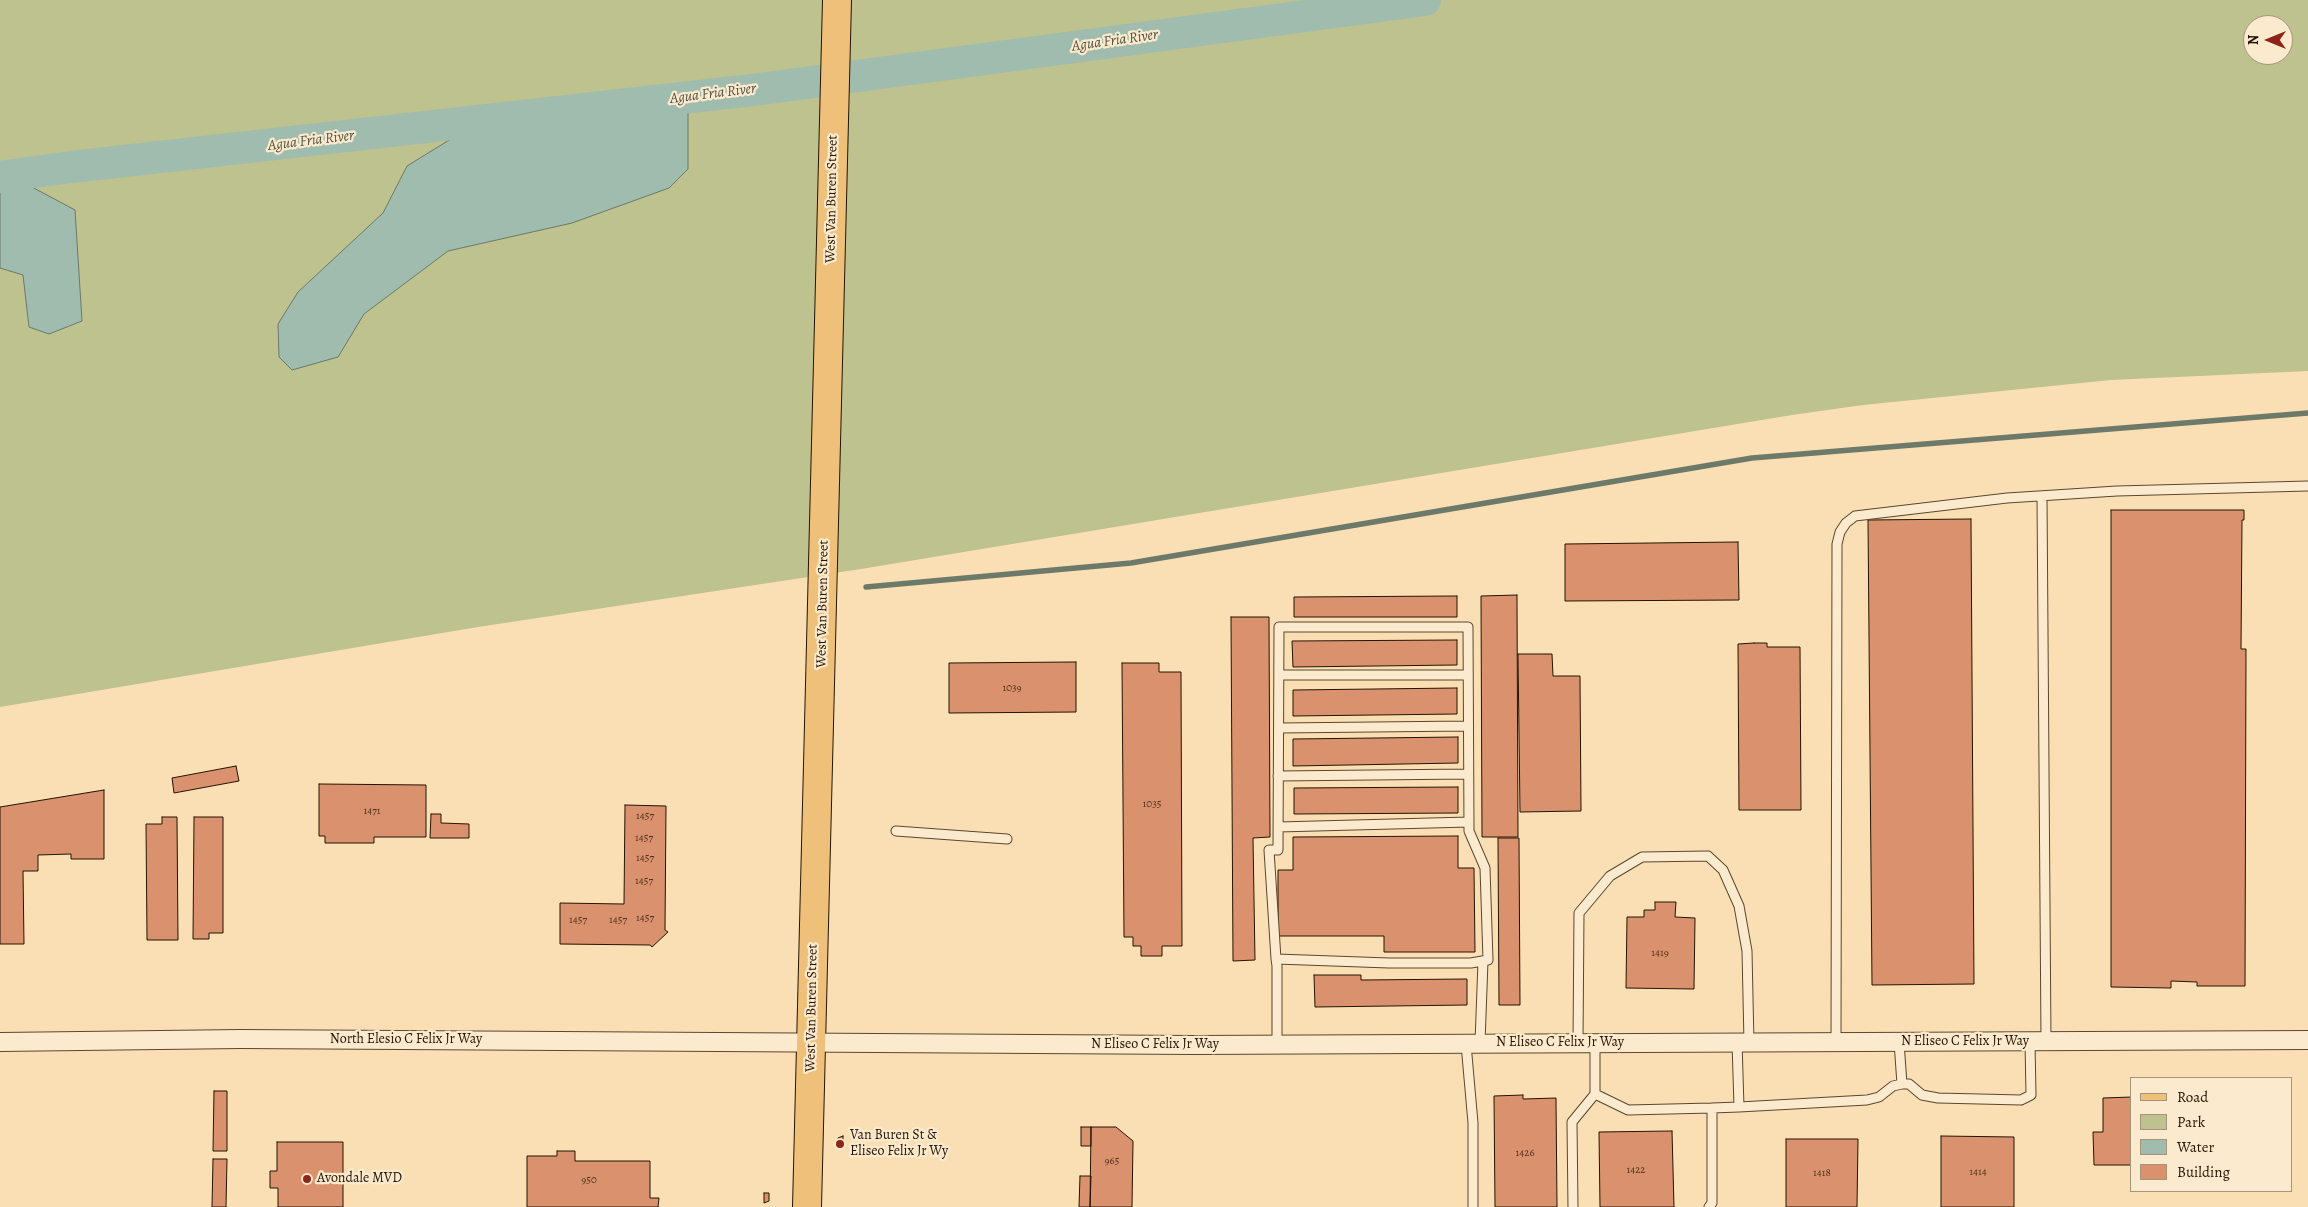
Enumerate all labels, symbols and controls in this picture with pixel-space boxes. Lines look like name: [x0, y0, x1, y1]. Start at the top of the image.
north arrow: [2243, 15, 2293, 65]
water label: Agua Fria River: [1071, 26, 1159, 56]
text: N: [2244, 35, 2263, 45]
water label: Agua Fria River: [669, 80, 757, 108]
water label: Agua Fria River: [267, 127, 355, 155]
street label: West Van Buren Street: [822, 135, 842, 263]
street label: West Van Buren Street: [813, 540, 833, 668]
house number: 1039: [1002, 681, 1022, 695]
house number: 1035: [1143, 797, 1161, 811]
house number: 1471: [363, 804, 381, 818]
house number: 1457: [636, 809, 654, 823]
house number: 1457: [635, 831, 653, 845]
house number: 1457: [636, 851, 654, 865]
house number: 1457: [635, 874, 653, 888]
house number: 1457: [636, 911, 654, 925]
house number: 1457: [569, 913, 587, 927]
house number: 1457: [609, 913, 627, 927]
street label: West Van Buren Street: [802, 944, 822, 1072]
house number: 1419: [1651, 946, 1669, 960]
street label: North Elesio C Felix Jr Way: [330, 1032, 482, 1048]
street label: N Eliseo C Felix Jr Way: [1901, 1034, 2029, 1050]
street label: N Eliseo C Felix Jr Way: [1496, 1035, 1624, 1051]
street label: N Eliseo C Felix Jr Way: [1091, 1037, 1219, 1053]
legend: [2130, 1077, 2293, 1192]
text: Road: [2177, 1087, 2208, 1107]
text: Park: [2177, 1112, 2205, 1132]
place label: Van Buren St & Eliseo Felix Jr Wy: [850, 1128, 948, 1160]
text: Water: [2177, 1137, 2214, 1157]
marker: Van Buren St & Eliseo Felix Jr Wy: [834, 1138, 846, 1150]
house number: 1426: [1515, 1146, 1535, 1160]
house number: 965: [1105, 1154, 1119, 1168]
text: Building: [2177, 1162, 2230, 1182]
house number: 1422: [1626, 1163, 1646, 1177]
house number: 1414: [1969, 1165, 1987, 1179]
house number: 1418: [1813, 1166, 1831, 1180]
place label: Avondale MVD: [317, 1171, 402, 1187]
marker: Avondale MVD: [301, 1173, 313, 1185]
house number: 950: [581, 1173, 597, 1187]

